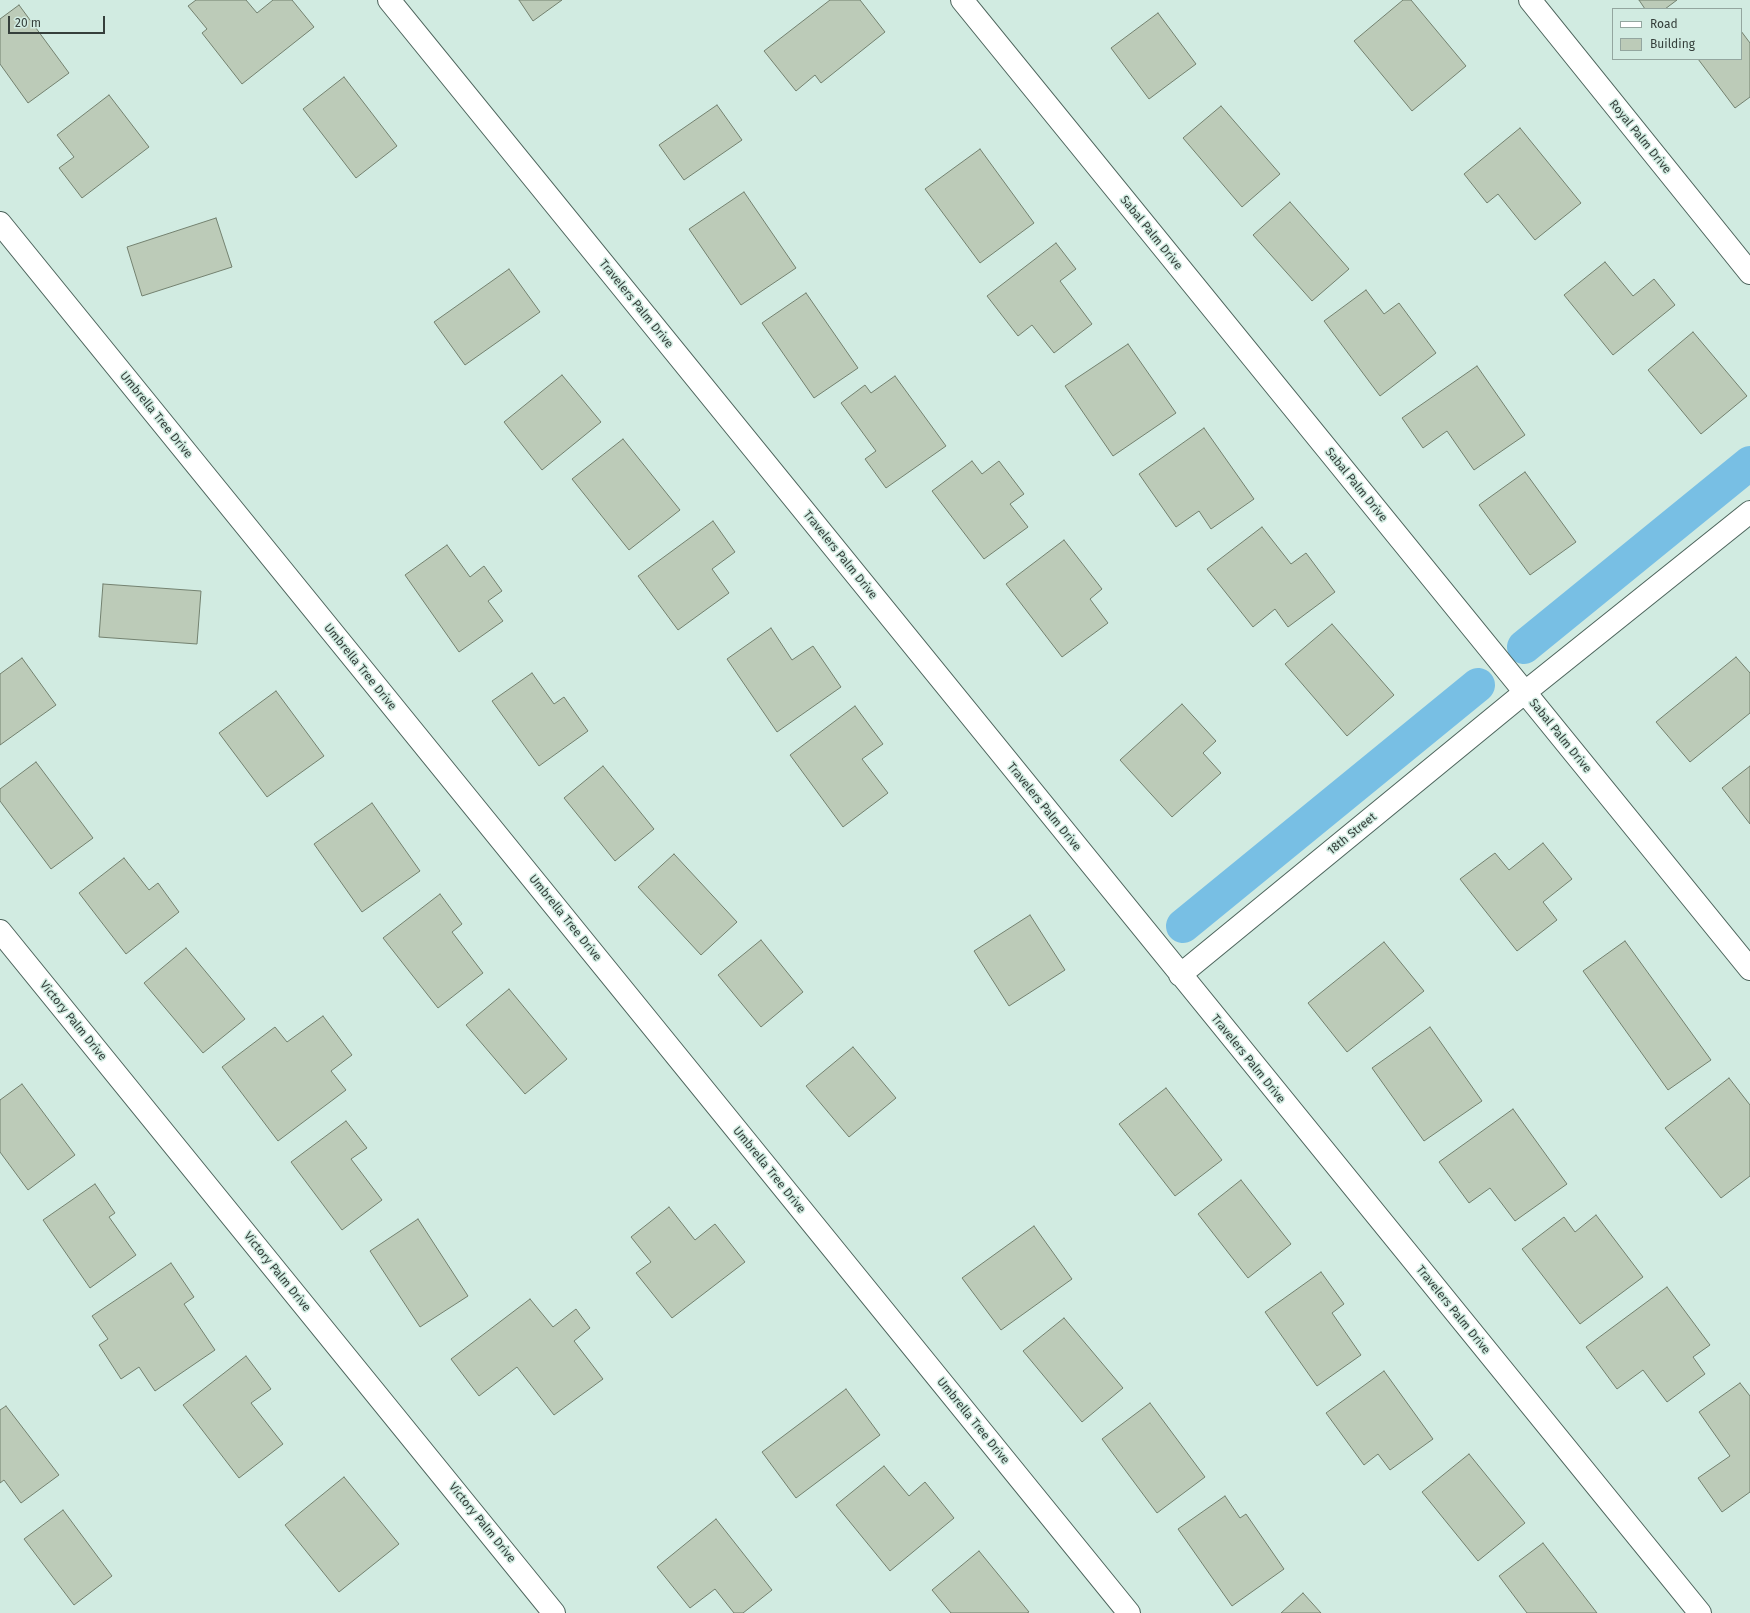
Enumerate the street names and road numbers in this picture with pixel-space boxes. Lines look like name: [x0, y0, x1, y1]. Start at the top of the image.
street label: Royal Palm Drive: [1606, 97, 1674, 177]
street label: Sabal Palm Drive: [1117, 193, 1185, 273]
street label: Travelers Palm Drive: [596, 257, 676, 351]
street label: Umbrella Tree Drive: [117, 369, 195, 461]
street label: Sabal Palm Drive: [1322, 445, 1390, 525]
street label: Travelers Palm Drive: [800, 508, 880, 602]
street label: Umbrella Tree Drive: [321, 621, 399, 713]
street label: Sabal Palm Drive: [1526, 696, 1594, 776]
street label: Travelers Palm Drive: [1004, 760, 1084, 854]
street label: 18th Street: [1325, 810, 1379, 858]
street label: Umbrella Tree Drive: [526, 872, 604, 964]
street label: Victory Palm Drive: [36, 978, 110, 1064]
street label: Travelers Palm Drive: [1208, 1012, 1288, 1106]
street label: Umbrella Tree Drive: [730, 1124, 808, 1216]
street label: Victory Palm Drive: [240, 1229, 314, 1315]
street label: Travelers Palm Drive: [1413, 1263, 1493, 1357]
street label: Umbrella Tree Drive: [934, 1375, 1012, 1467]
street label: Victory Palm Drive: [445, 1480, 519, 1566]

